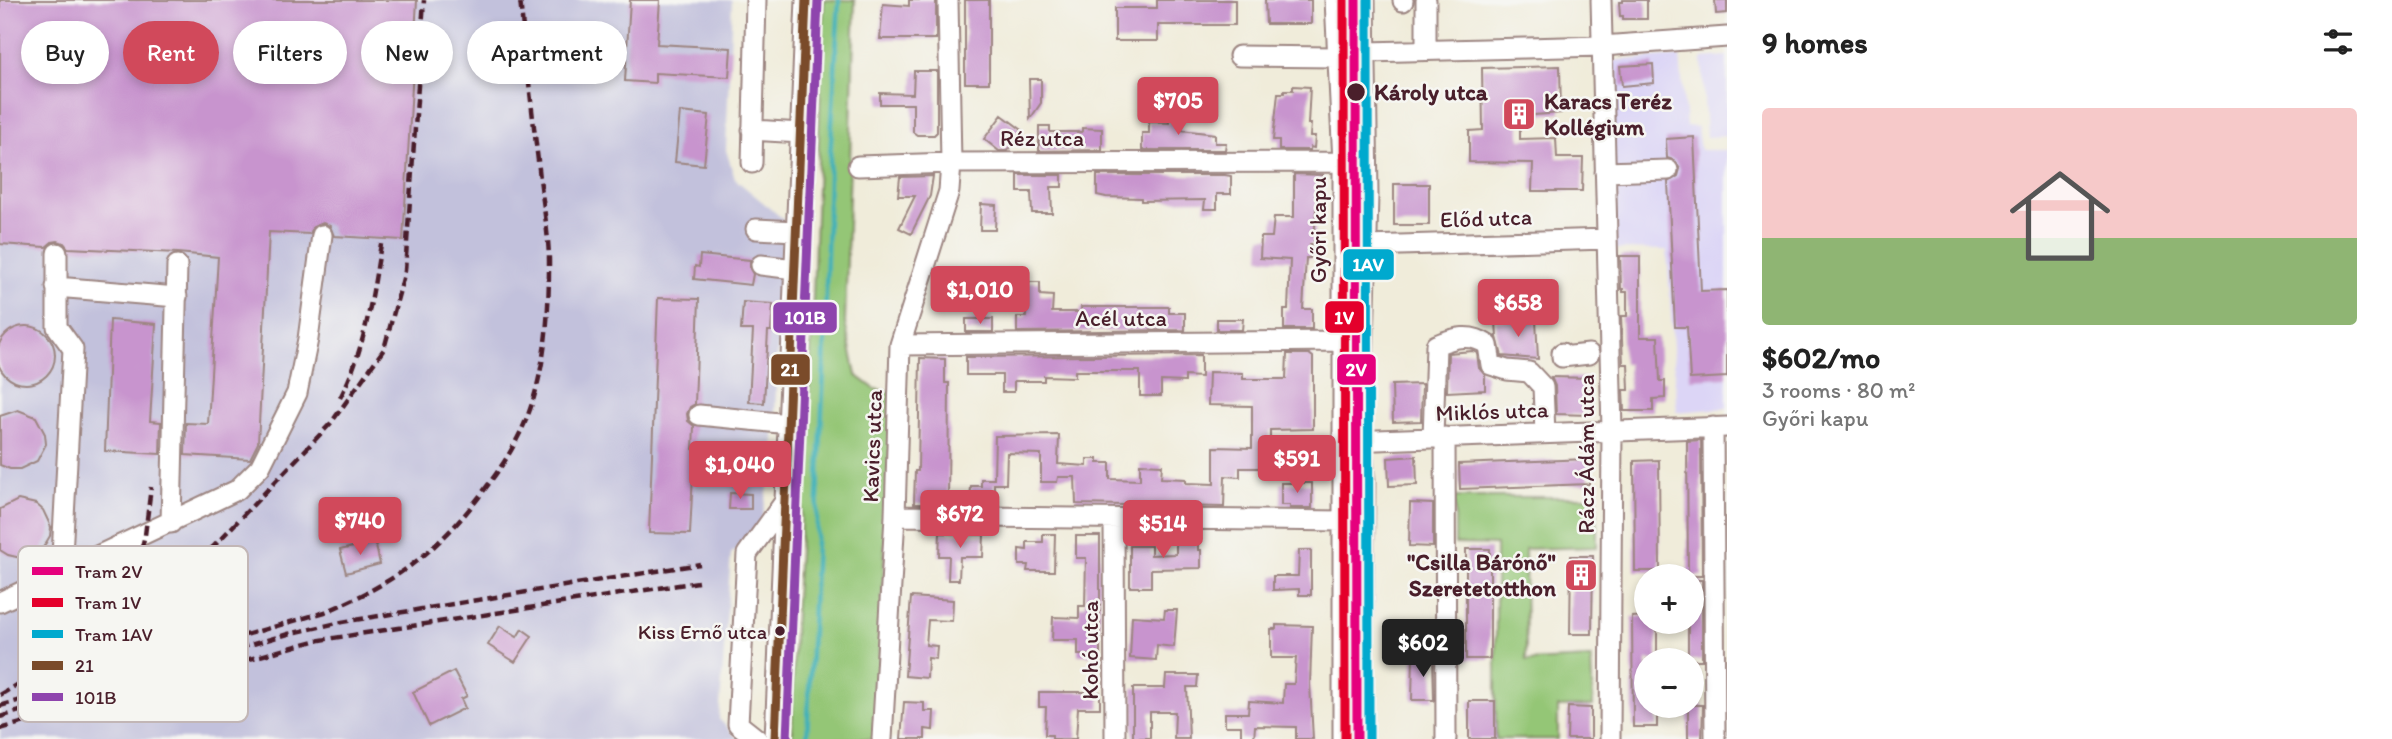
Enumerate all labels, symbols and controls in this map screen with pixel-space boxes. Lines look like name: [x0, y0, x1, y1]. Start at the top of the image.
chip: Buy: [21, 21, 109, 84]
chip: Rent: [123, 21, 219, 84]
chip: Filters: [233, 21, 347, 84]
chip: New: [361, 21, 453, 84]
chip: Apartment: [467, 21, 627, 84]
icon: filters: [2319, 23, 2357, 61]
text: 9 homes: [1762, 24, 1868, 61]
pin: $705: [1137, 78, 1219, 137]
place label: Károly utca: [1374, 78, 1489, 106]
marker: Károly utca: [1345, 81, 1367, 103]
text: $705: [1153, 86, 1203, 114]
place label: Karacs Teréz Kollégium: [1544, 87, 1672, 141]
building icon: Karacs Teréz Kollégium: [1500, 95, 1538, 133]
street label: Réz utca: [1000, 124, 1084, 152]
icon: home: [1997, 153, 2123, 279]
street label: Győri kapu: [1304, 177, 1332, 283]
street label: Előd utca: [1440, 202, 1532, 234]
line badge: 1AV: [1342, 248, 1395, 281]
text: 1AV: [1352, 253, 1385, 276]
pin: $1,010: [923, 266, 1037, 326]
text: $1,010: [947, 275, 1013, 303]
pin: $658: [1477, 280, 1559, 339]
text: $658: [1494, 288, 1542, 316]
line badge: 1V: [1324, 300, 1365, 334]
line badge: 101B: [772, 301, 838, 334]
street label: Acél utca: [1075, 304, 1167, 332]
text: 101B: [784, 306, 826, 329]
text: 1V: [1334, 306, 1355, 329]
text: $602/mo: [1762, 339, 1880, 376]
line badge: 21: [770, 353, 811, 386]
line badge: 2V: [1336, 353, 1377, 386]
text: 21: [781, 358, 800, 381]
text: 2V: [1345, 358, 1367, 381]
street label: Rácz Ádám utca: [1572, 374, 1600, 534]
text: 3 rooms · 80 m²: [1762, 376, 1916, 404]
street label: Kavics utca: [856, 389, 888, 503]
street label: Miklós utca: [1435, 395, 1549, 427]
text: Győri kapu: [1762, 404, 1868, 432]
pin: $591: [1256, 435, 1338, 495]
pin: $1,040: [683, 442, 797, 501]
text: $591: [1274, 444, 1320, 472]
text: $1,040: [705, 450, 775, 478]
pin: $672: [919, 490, 1001, 550]
pin: $740: [319, 498, 401, 557]
text: $672: [936, 499, 984, 527]
pin: $514: [1122, 500, 1204, 560]
text: $740: [334, 506, 386, 534]
text: $514: [1139, 509, 1187, 537]
legend: [18, 546, 248, 722]
place label: "Csilla Bárónő" Szeretetotthon: [1407, 548, 1557, 602]
building icon: "Csilla Bárónő" Szeretetotthon: [1562, 556, 1600, 594]
text: Tram 2V: [75, 560, 143, 583]
map controls: [1634, 564, 1704, 718]
button: +: [1634, 564, 1704, 634]
text: Tram 1V: [75, 591, 141, 614]
street label: Kohó utca: [1076, 600, 1104, 700]
place label: Kiss Ernő utca: [638, 619, 767, 644]
pin: $602: [1382, 620, 1464, 679]
text: Tram 1AV: [75, 623, 153, 646]
marker: Kiss Ernő utca: [773, 624, 787, 638]
text: $602: [1398, 628, 1448, 656]
button: −: [1634, 648, 1704, 718]
text: 21: [75, 654, 94, 677]
text: 101B: [75, 686, 117, 709]

